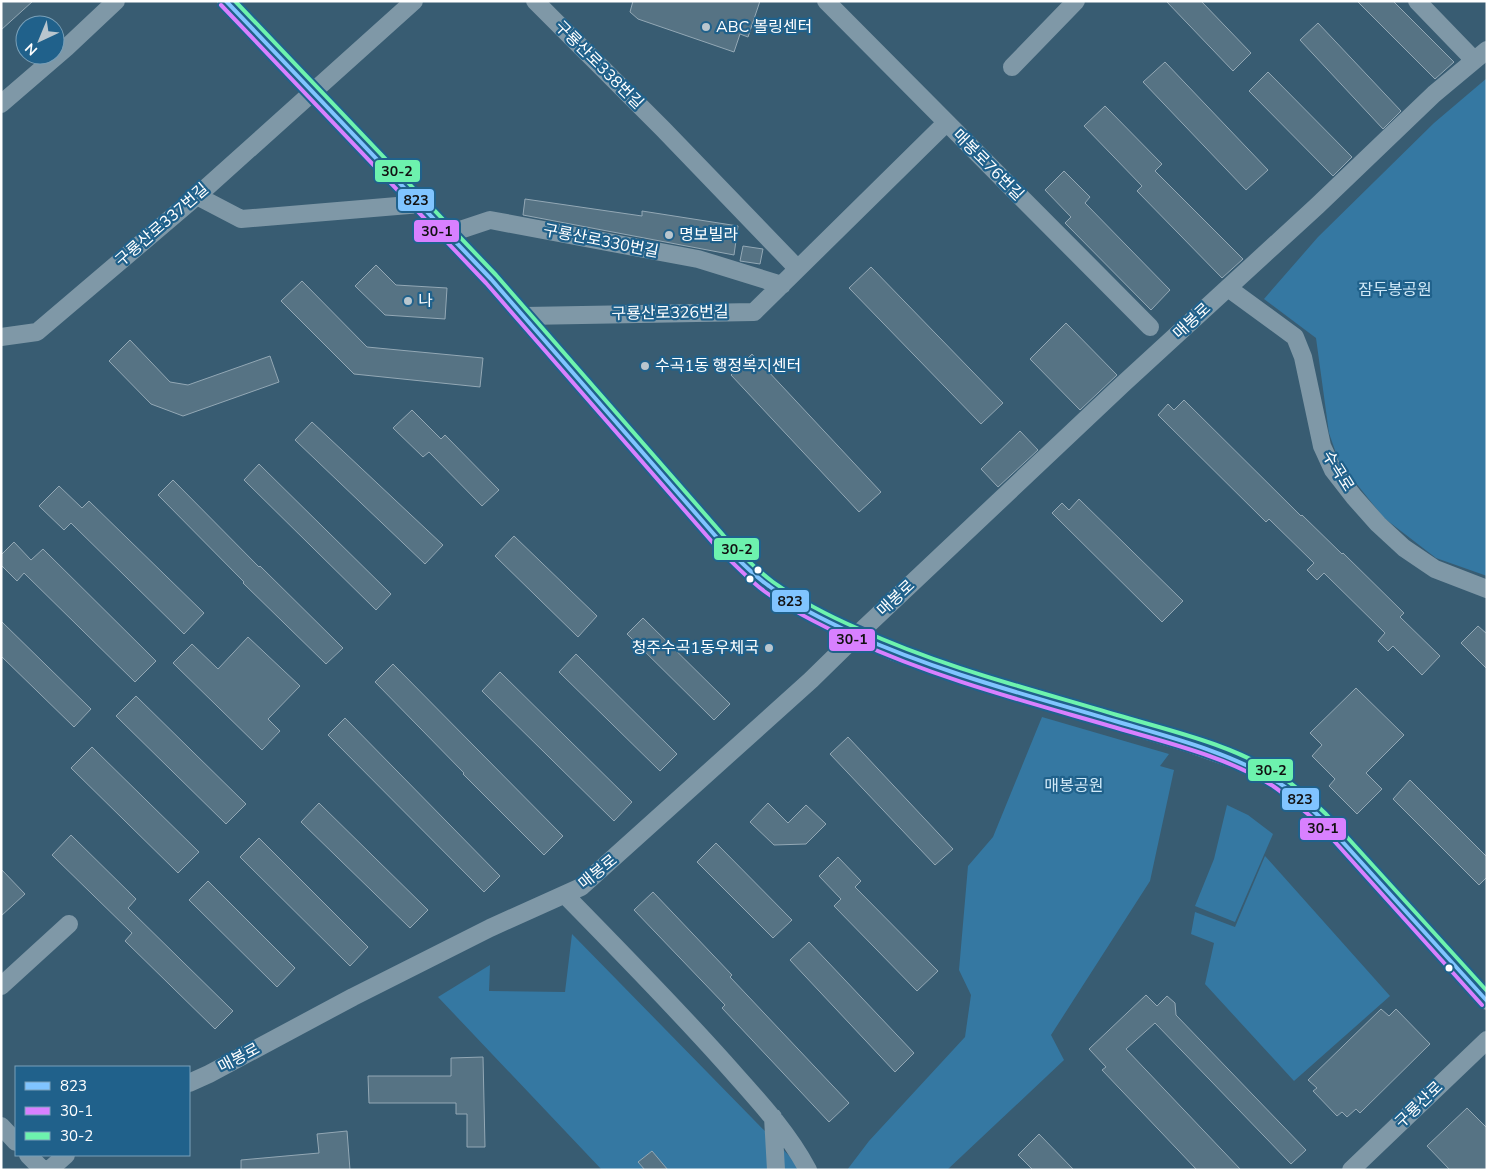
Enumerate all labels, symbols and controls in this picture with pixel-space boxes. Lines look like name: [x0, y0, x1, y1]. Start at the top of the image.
north arrow: [15, 15, 65, 65]
street label: 구룡산로338번길: [550, 16, 648, 114]
place label: ABC 볼링센터: [716, 16, 812, 38]
marker: ABC 볼링센터: [700, 21, 712, 33]
text: N: [21, 39, 42, 59]
street label: 매봉로76번길: [947, 124, 1029, 206]
line badge: 30-2: [374, 159, 421, 183]
text: 30-2: [381, 162, 413, 181]
street label: 구룡산로337번길: [111, 178, 213, 272]
line badge: 823: [397, 188, 435, 212]
text: 823: [403, 191, 429, 210]
line badge: 30-1: [413, 219, 460, 243]
street label: 구룡산로330번길: [541, 219, 661, 263]
text: 30-1: [421, 222, 453, 241]
place label: 명보빌라: [679, 224, 738, 246]
marker: 명보빌라: [663, 229, 675, 241]
park label: 잠두봉공원: [1358, 279, 1432, 301]
place label: 나: [418, 290, 433, 312]
marker: 나: [402, 295, 414, 307]
street label: 매봉로: [1168, 298, 1216, 344]
street label: 구룡산로326번길: [611, 301, 729, 325]
place label: 수곡1동 행정복지센터: [655, 355, 801, 377]
marker: 수곡1동 행정복지센터: [639, 360, 651, 372]
street label: 수곡로: [1317, 446, 1359, 496]
line badge: 30-2: [713, 537, 760, 561]
text: 30-2: [721, 540, 753, 559]
unlabelled marker: [753, 565, 763, 575]
unlabelled marker: [745, 574, 755, 584]
street label: 매봉로: [872, 575, 920, 621]
line badge: 823: [771, 589, 810, 613]
text: 823: [777, 592, 803, 611]
line badge: 30-1: [828, 628, 876, 652]
text: 30-1: [836, 630, 868, 649]
place label: 청주수곡1동우체국: [632, 637, 759, 659]
marker: 청주수곡1동우체국: [763, 642, 775, 654]
line badge: 30-2: [1247, 758, 1294, 782]
text: 30-2: [1255, 761, 1287, 780]
park label: 매봉공원: [1045, 775, 1103, 797]
line badge: 823: [1281, 787, 1320, 811]
text: 823: [1287, 790, 1313, 809]
line badge: 30-1: [1299, 817, 1347, 841]
text: 30-1: [1307, 819, 1339, 838]
street label: 매봉로: [574, 849, 622, 894]
unlabelled marker: [1444, 963, 1454, 973]
street label: 매봉로: [214, 1038, 264, 1078]
legend: [15, 1066, 190, 1156]
text: 823: [60, 1076, 87, 1096]
street label: 구룡산로: [1390, 1076, 1448, 1133]
text: 30-1: [60, 1101, 93, 1121]
text: 30-2: [60, 1126, 93, 1146]

